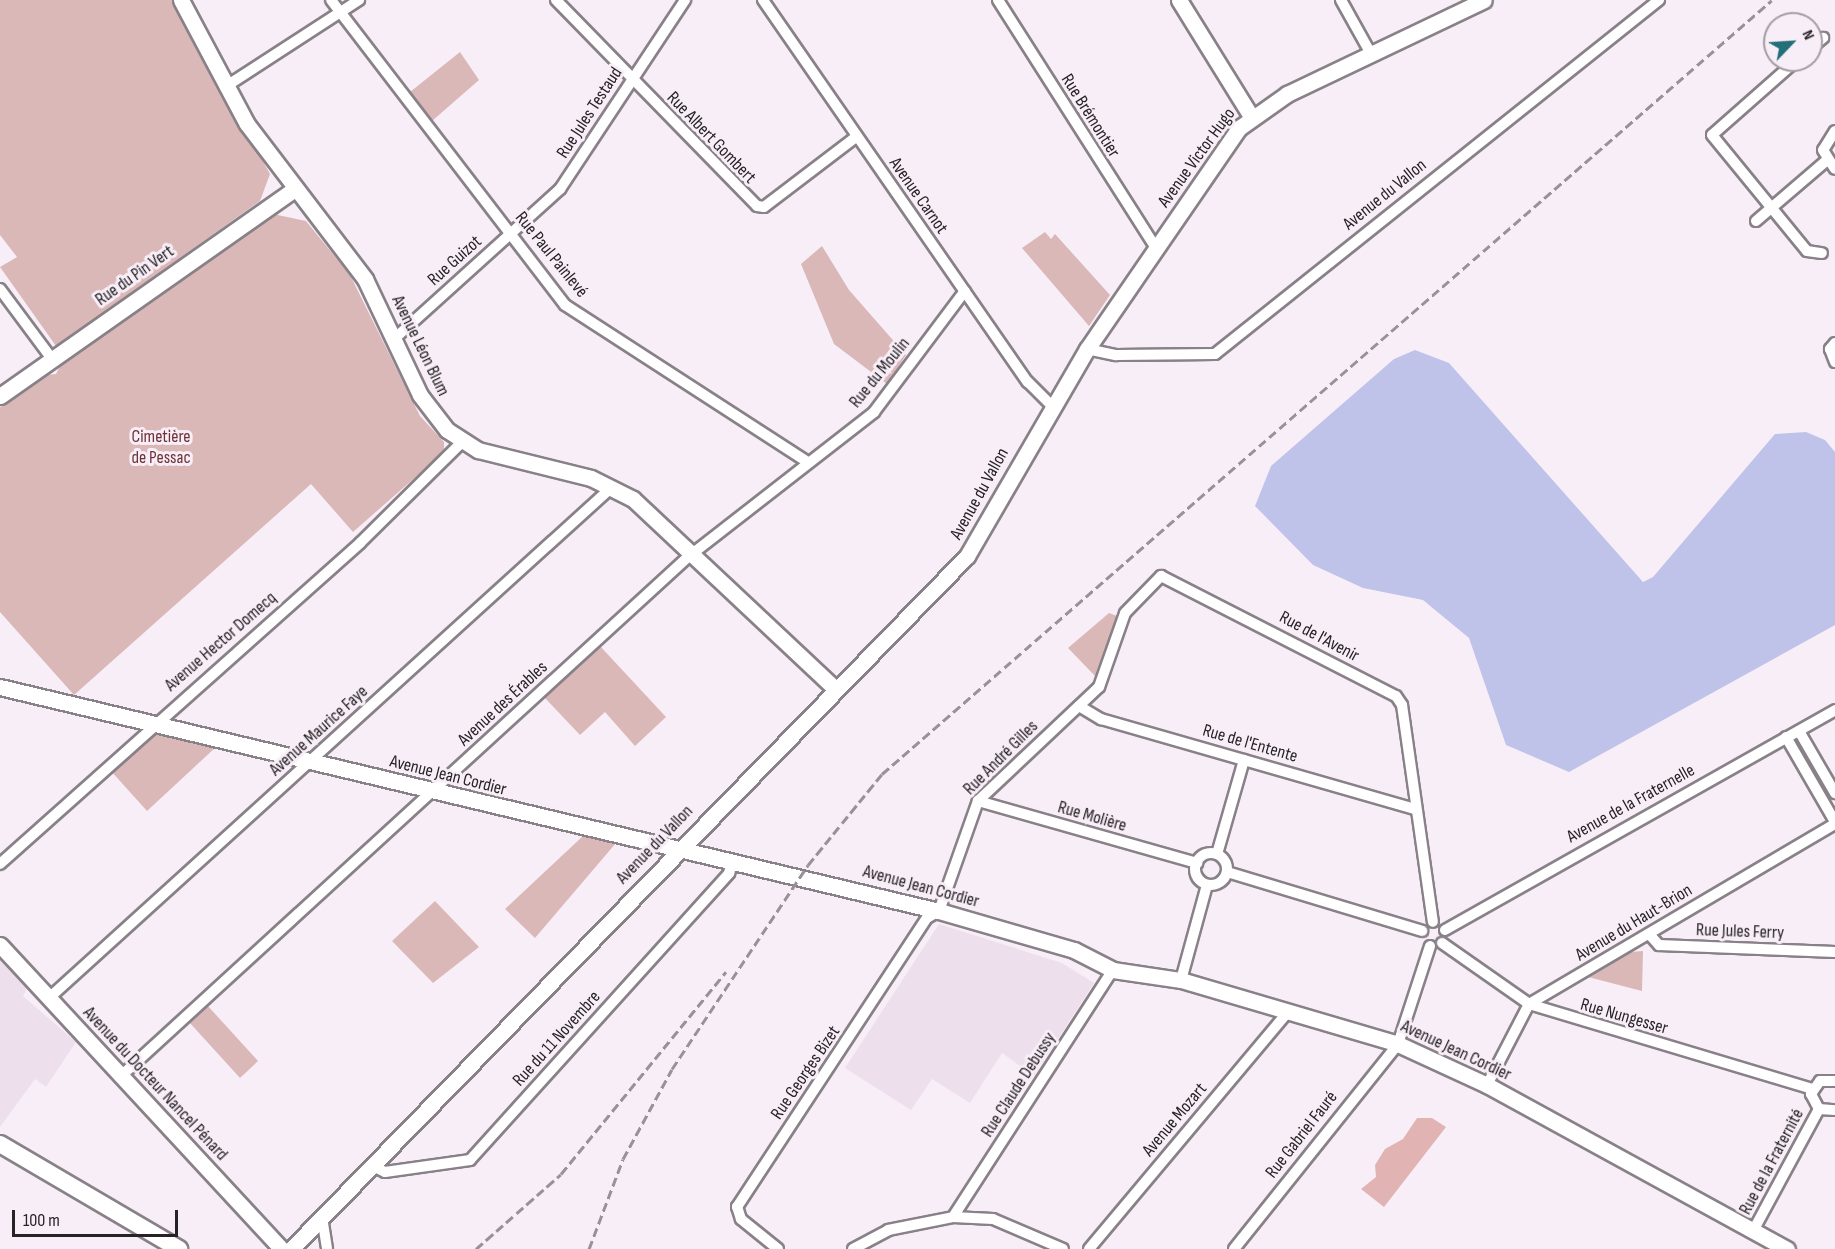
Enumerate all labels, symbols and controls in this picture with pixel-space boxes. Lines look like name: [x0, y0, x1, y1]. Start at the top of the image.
north arrow: [1763, 12, 1823, 72]
text: N: [1798, 27, 1818, 43]
street label: Rue Jules Testaud: [553, 63, 627, 163]
street label: Rue Brémontier: [1056, 70, 1124, 162]
street label: Rue Albert Gombert: [662, 88, 760, 188]
street label: Avenue Victor Hugo: [1154, 104, 1240, 212]
street label: Avenue Carnot: [884, 154, 952, 238]
street label: Avenue du Vallon: [1339, 155, 1431, 235]
street label: Rue Paul Painlevé: [510, 208, 592, 302]
street label: Rue Guizot: [424, 231, 486, 291]
street label: Rue du Pin Vert: [92, 241, 178, 311]
street label: Avenue Léon Blum: [386, 292, 454, 400]
street label: Rue du Moulin: [845, 333, 915, 413]
park label: Cimetière de Pessac: [131, 427, 191, 470]
street label: Avenue du Vallon: [946, 445, 1014, 543]
street label: Avenue Hector Domecq: [161, 588, 281, 696]
street label: Rue de l'Avenir: [1275, 607, 1363, 667]
street label: Avenue des Érables: [454, 657, 552, 751]
street label: Avenue Maurice Faye: [265, 681, 373, 781]
street label: Rue André Gilles: [959, 716, 1043, 800]
street label: Rue de l'Entente: [1200, 720, 1300, 768]
street label: Avenue Jean Cordier: [387, 751, 509, 801]
street label: Avenue de la Fraternelle: [1563, 760, 1699, 848]
street label: Rue Molière: [1055, 797, 1129, 837]
street label: Avenue du Vallon: [612, 801, 698, 889]
street label: Avenue Jean Cordier: [861, 861, 981, 913]
street label: Avenue du Haut-Brion: [1572, 880, 1696, 966]
street label: Rue Jules Ferry: [1696, 920, 1784, 944]
street label: Rue du 11 Novembre: [508, 987, 606, 1091]
street label: Rue Nungesser: [1578, 994, 1670, 1040]
street label: Avenue du Docteur Nancel Pénard: [78, 1003, 232, 1165]
street label: Avenue Jean Cordier: [1397, 1016, 1515, 1086]
street label: Rue Georges Bizet: [767, 1022, 845, 1124]
street label: Rue Claude Debussy: [977, 1028, 1061, 1142]
street label: Avenue Mozart: [1138, 1079, 1212, 1161]
street label: Rue Gabriel Fauré: [1261, 1087, 1343, 1183]
street label: Rue de la Fraternité: [1735, 1105, 1809, 1219]
scale bar: [15, 1198, 182, 1236]
text: 100 m: [23, 1210, 60, 1231]

